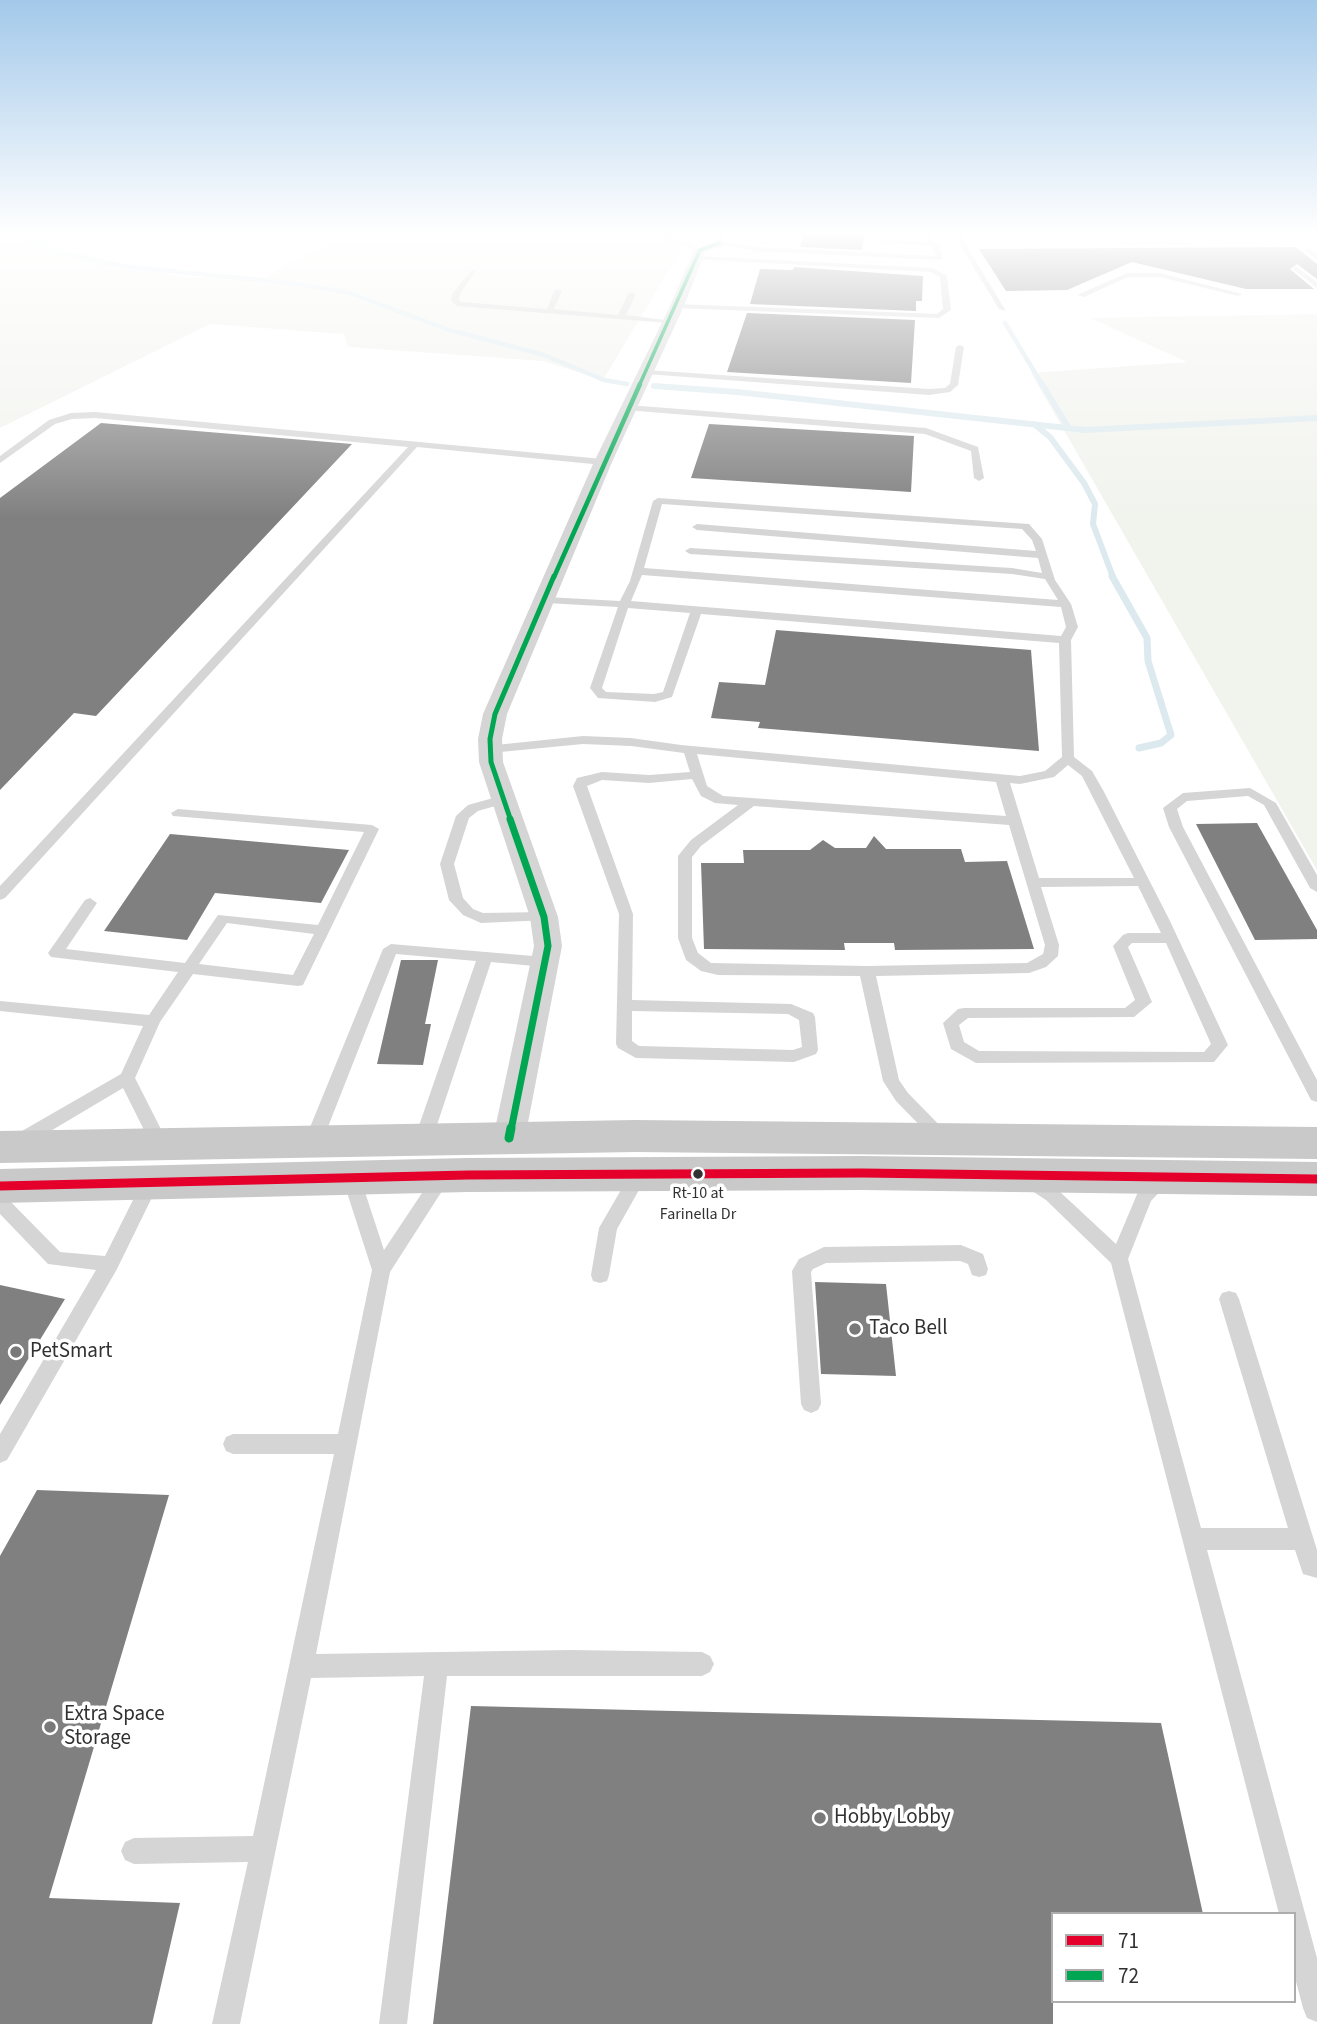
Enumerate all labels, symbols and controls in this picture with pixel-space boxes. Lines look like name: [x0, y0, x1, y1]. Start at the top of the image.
marker: Rt-10 at Farinella Dr: [691, 1167, 705, 1181]
place label: Rt-10 at Farinella Dr: [660, 1184, 736, 1222]
place label: Taco Bell: [869, 1316, 948, 1342]
marker: Taco Bell: [847, 1321, 863, 1337]
place label: PetSmart: [30, 1339, 112, 1365]
marker: PetSmart: [8, 1344, 24, 1360]
place label: Extra Space Storage: [64, 1702, 165, 1752]
marker: Extra Space Storage: [42, 1719, 58, 1735]
place label: Hobby Lobby: [834, 1805, 951, 1831]
marker: Hobby Lobby: [812, 1810, 828, 1826]
legend: [1051, 1912, 1296, 2003]
text: 71: [1118, 1926, 1139, 1956]
text: 72: [1118, 1961, 1139, 1991]

